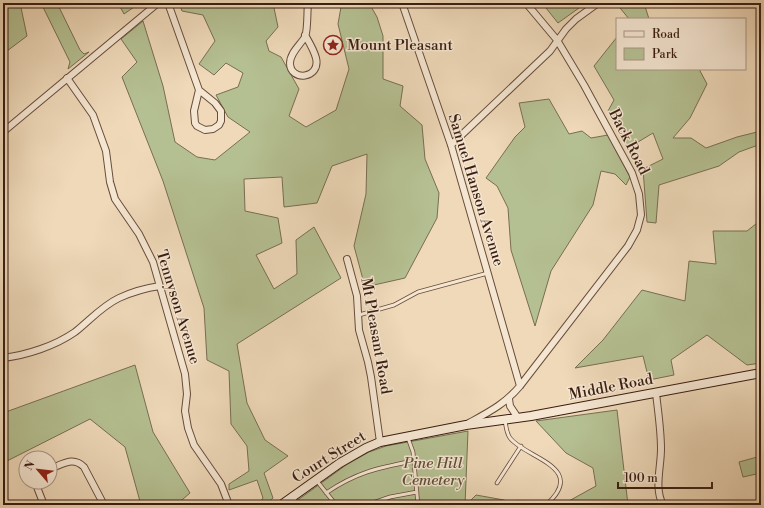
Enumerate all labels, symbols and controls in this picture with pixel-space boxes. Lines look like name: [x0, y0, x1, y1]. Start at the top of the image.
legend: [616, 18, 746, 70]
text: Road: [652, 27, 680, 42]
place icon: Mount Pleasant: [322, 34, 344, 56]
place label: Mount Pleasant: [347, 36, 454, 55]
text: Park: [652, 47, 678, 62]
street label: Back Road: [604, 105, 654, 179]
street label: Samuel Hanson Avenue: [444, 112, 508, 268]
street label: Tennyson Avenue: [152, 248, 204, 366]
street label: Mt Pleasant Road: [356, 276, 396, 396]
street label: Middle Road: [567, 369, 655, 404]
street label: Court Street: [289, 427, 370, 487]
north arrow: [18, 450, 58, 490]
park label: Pine Hill Cemetery: [402, 454, 466, 490]
text: N: [22, 458, 38, 473]
scale bar: [618, 464, 712, 490]
text: 100 m: [624, 471, 658, 486]

